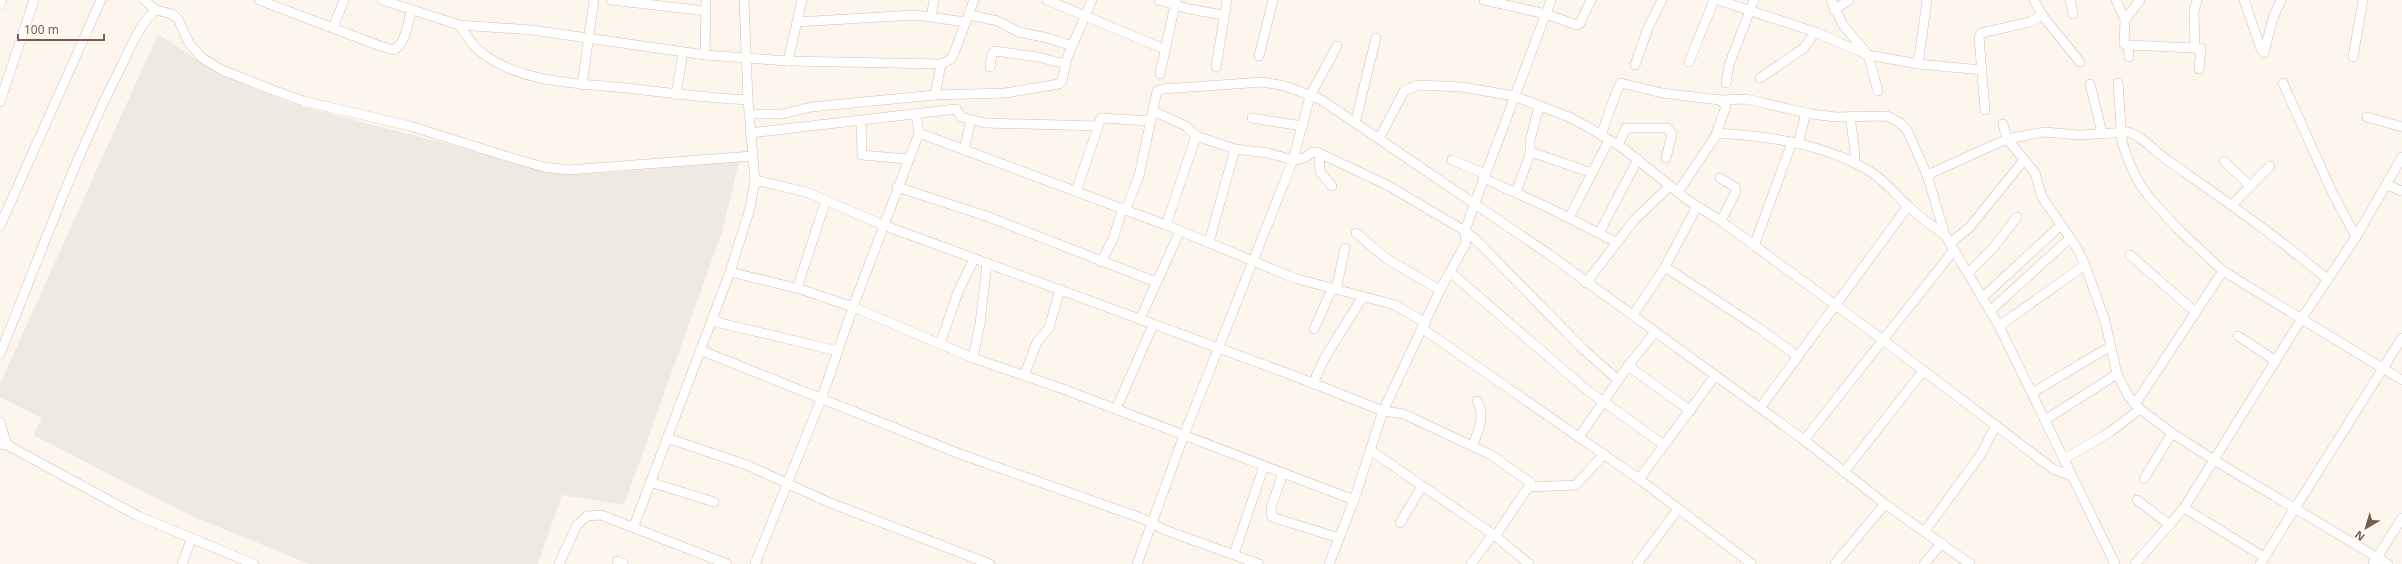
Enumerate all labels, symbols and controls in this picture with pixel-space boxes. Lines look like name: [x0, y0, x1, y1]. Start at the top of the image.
scale bar: [18, 16, 104, 42]
text: 100 m: [24, 21, 59, 38]
north arrow: [2346, 508, 2386, 548]
text: N: [2351, 528, 2368, 545]

